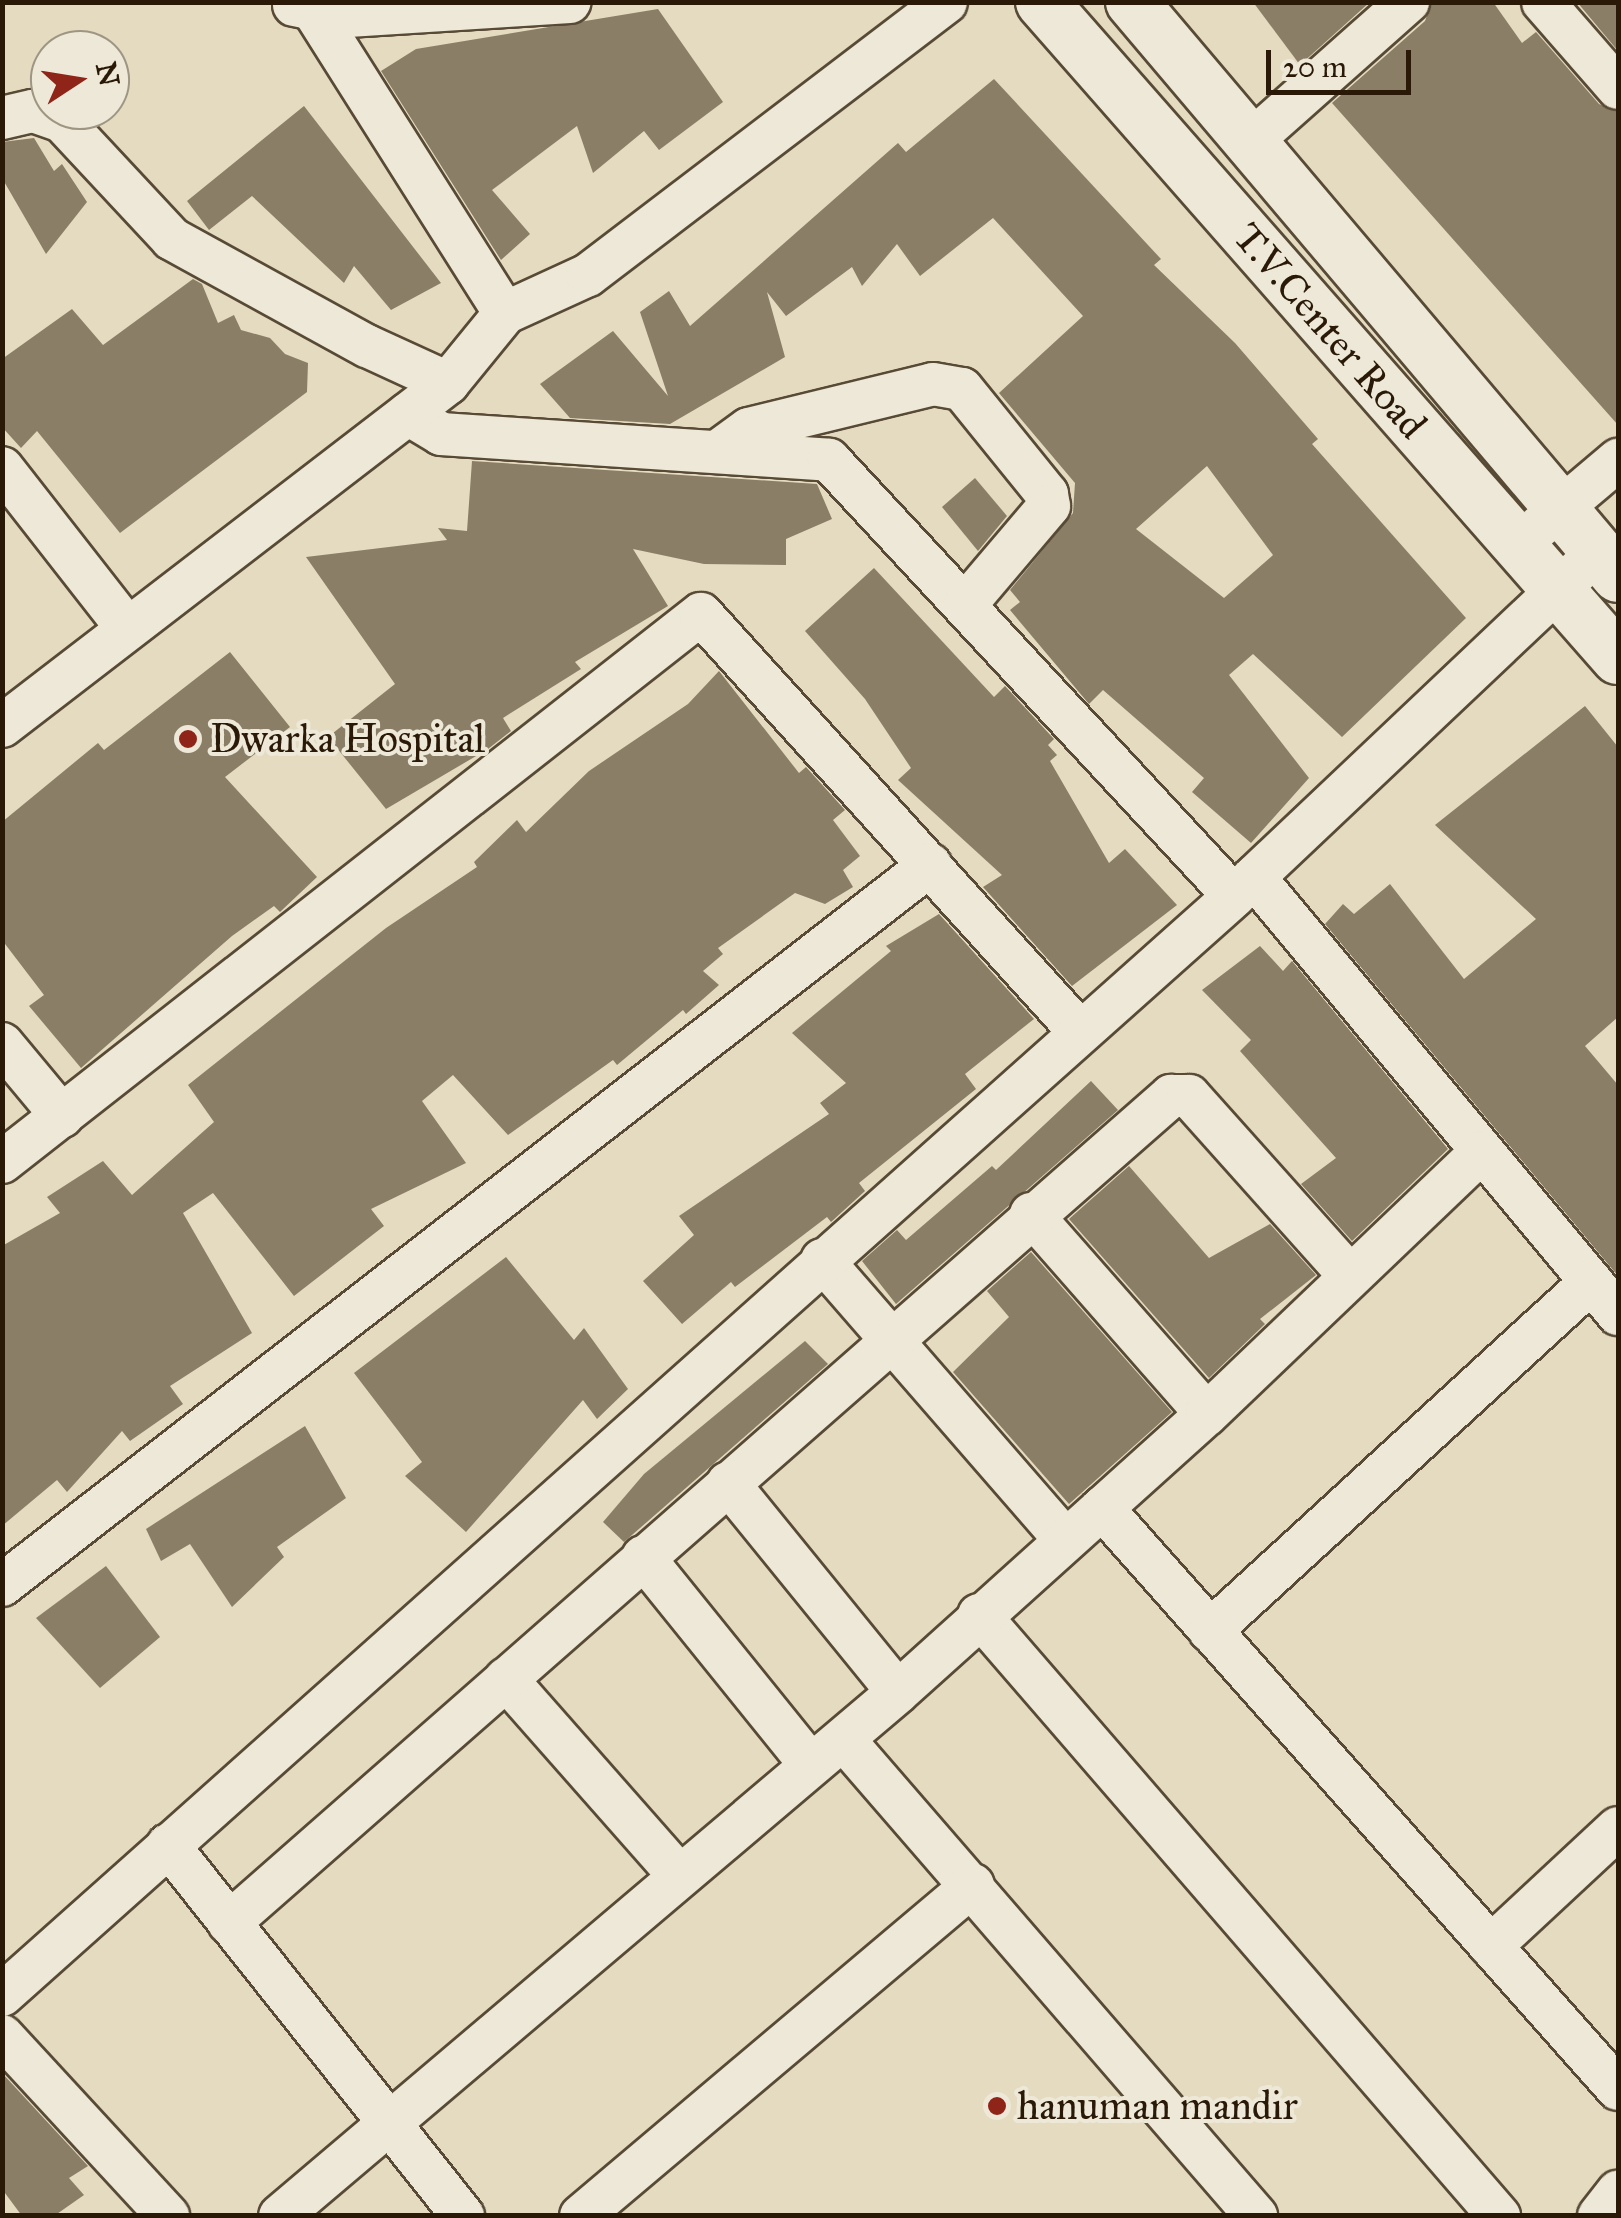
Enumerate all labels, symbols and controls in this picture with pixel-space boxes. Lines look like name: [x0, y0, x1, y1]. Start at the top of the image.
north arrow: [30, 30, 130, 130]
scale bar: [1271, 30, 1416, 92]
text: 20 m: [1283, 49, 1347, 85]
text: N: [88, 59, 127, 89]
street label: T.V.Center Road: [1223, 214, 1437, 448]
place label: Dwarka Hospital: [210, 715, 485, 763]
marker: Dwarka Hospital: [175, 726, 201, 752]
place label: hanuman mandir: [1017, 2082, 1298, 2130]
marker: hanuman mandir: [986, 2095, 1008, 2117]

